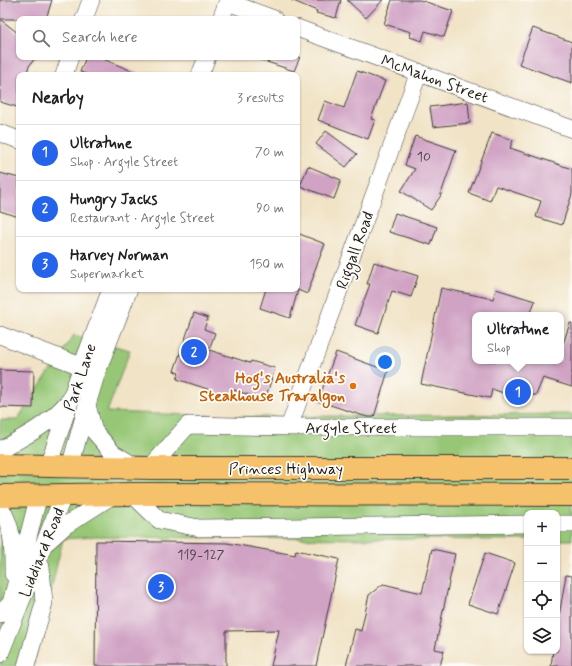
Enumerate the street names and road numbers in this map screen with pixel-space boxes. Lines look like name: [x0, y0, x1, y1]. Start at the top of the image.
street label: McMahon Street: [378, 50, 491, 109]
street label: Riggall Road: [332, 209, 380, 293]
street label: Park Lane: [59, 341, 102, 414]
street label: Argyle Street: [305, 418, 397, 440]
street label: Princes Highway: [229, 459, 343, 480]
street label: Liddiard Road: [15, 505, 70, 601]

